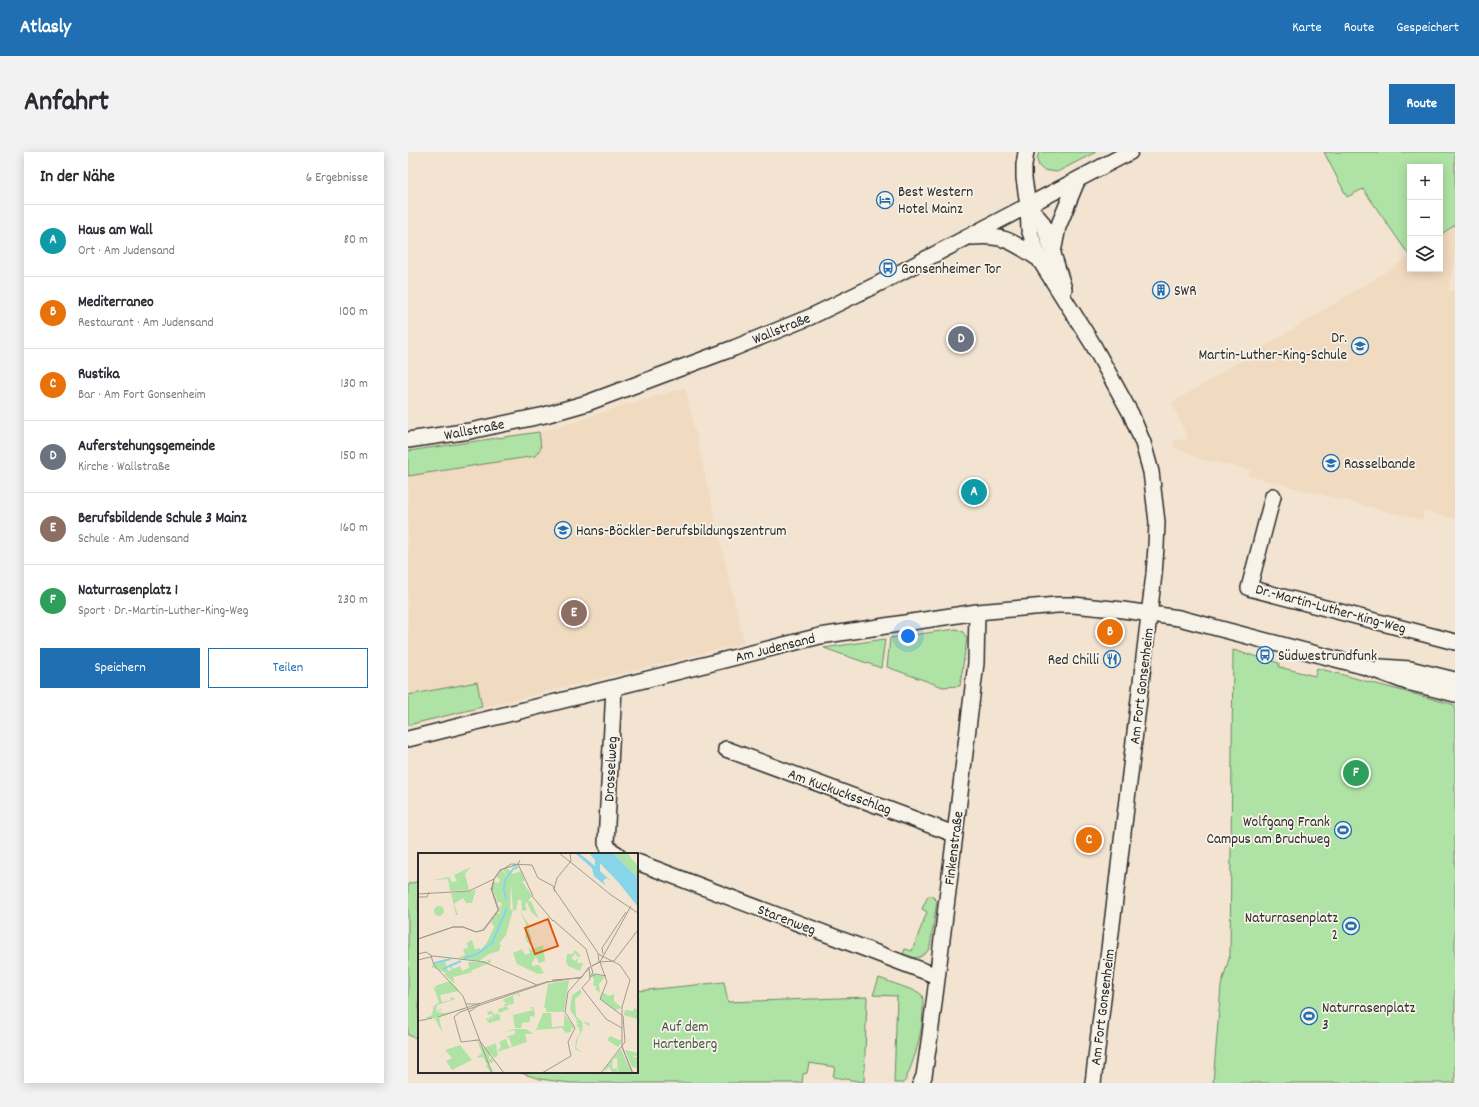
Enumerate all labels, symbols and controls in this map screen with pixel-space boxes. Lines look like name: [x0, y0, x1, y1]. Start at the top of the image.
text: Atlasly: [20, 15, 71, 42]
text: Karte: [1292, 18, 1322, 38]
text: Route: [1344, 18, 1374, 38]
text: Gespeichert: [1396, 18, 1459, 38]
text: Anfahrt: [24, 84, 109, 124]
button: Route: [1389, 84, 1455, 124]
map controls: [1407, 164, 1443, 272]
button: +: [1407, 164, 1443, 200]
text: In der Nähe: [40, 166, 115, 190]
text: 6 Ergebnisse: [306, 169, 368, 188]
place label: Best Western Hotel Mainz: [898, 182, 973, 221]
hotel icon: Best Western Hotel Mainz: [875, 190, 895, 210]
button: −: [1407, 200, 1443, 236]
text: Haus am Wall: [78, 220, 153, 242]
text: A: [49, 231, 57, 250]
text: 80 m: [344, 231, 368, 250]
button: layers: [1407, 236, 1443, 272]
text: Ort · Am Judensand: [78, 242, 175, 261]
bus stop icon: Gonsenheimer Tor: [878, 258, 898, 278]
place label: Gonsenheimer Tor: [901, 259, 1001, 281]
building icon: SWR: [1151, 280, 1171, 300]
place label: SWR: [1174, 281, 1197, 303]
text: Mediterraneo: [78, 292, 154, 314]
text: B: [50, 303, 56, 322]
text: 100 m: [339, 303, 368, 322]
street label: Wallstraße: [749, 308, 814, 351]
text: Restaurant · Am Judensand: [78, 314, 214, 333]
pin: D: [948, 324, 974, 354]
place label: Dr. Martin-Luther-King-Schule: [1199, 328, 1347, 367]
school or university icon: Dr. Martin-Luther-King-Schule: [1350, 336, 1370, 356]
text: Rustika: [78, 364, 120, 386]
text: C: [50, 375, 56, 394]
text: 130 m: [340, 375, 368, 394]
text: Bar · Am Fort Gonsenheim: [78, 386, 206, 405]
street label: Wallstraße: [442, 414, 507, 448]
text: Auferstehungsgemeinde: [78, 436, 215, 458]
text: D: [50, 447, 56, 466]
text: 150 m: [340, 447, 368, 466]
school or university icon: Rasselbande: [1321, 453, 1341, 473]
place label: Rasselbande: [1344, 454, 1416, 476]
text: Kirche · Wallstraße: [78, 458, 170, 477]
pin: A: [961, 477, 987, 507]
text: Berufsbildende Schule 3 Mainz: [78, 508, 247, 530]
text: E: [50, 519, 56, 538]
text: 160 m: [340, 519, 368, 538]
school or university icon: Hans-Böckler-Berufsbildungszentrum: [553, 520, 573, 540]
place label: Hans-Böckler-Berufsbildungszentrum: [576, 521, 786, 543]
text: Schule · Am Judensand: [78, 530, 189, 549]
street label: Dr.-Martin-Luther-King-Weg: [1253, 579, 1408, 641]
text: Naturrasenplatz 1: [78, 580, 178, 602]
text: F: [50, 591, 56, 610]
text: 230 m: [338, 591, 368, 610]
pin: E: [561, 598, 587, 628]
text: Sport · Dr.-Martin-Luther-King-Weg: [78, 602, 248, 621]
pin: B: [1097, 617, 1123, 647]
your location: [898, 626, 918, 646]
street label: Am Fort Gonsenheim: [1125, 627, 1161, 746]
street label: Am Judensand: [733, 628, 818, 670]
bus stop icon: Südwestrundfunk: [1255, 645, 1275, 665]
place label: Südwestrundfunk: [1278, 646, 1377, 668]
button: Speichern: [40, 648, 200, 688]
button: Teilen: [208, 648, 368, 688]
restaurant icon: Red Chilli: [1102, 649, 1122, 669]
place label: Red Chilli: [1048, 650, 1099, 672]
street label: Drosselweg: [599, 736, 625, 802]
pin: F: [1343, 758, 1369, 788]
street label: Am Kuckucksschlag: [784, 764, 894, 822]
street label: Finkenstraße: [940, 810, 970, 886]
place label: Wolfgang Frank Campus am Bruchweg: [1206, 812, 1330, 851]
sports icon: Wolfgang Frank Campus am Bruchweg: [1333, 820, 1353, 840]
pin: C: [1076, 825, 1102, 855]
inset map: [418, 853, 638, 1073]
street label: Starenweg: [754, 900, 819, 942]
place label: Naturrasenplatz 2: [1245, 908, 1338, 947]
sports icon: Naturrasenplatz 2: [1341, 916, 1361, 936]
street label: Am Fort Gonsenheim: [1086, 948, 1122, 1067]
place label: Naturrasenplatz 3: [1322, 998, 1416, 1037]
sports icon: Naturrasenplatz 3: [1299, 1006, 1319, 1026]
park label: Auf dem Hartenberg: [653, 1017, 717, 1056]

